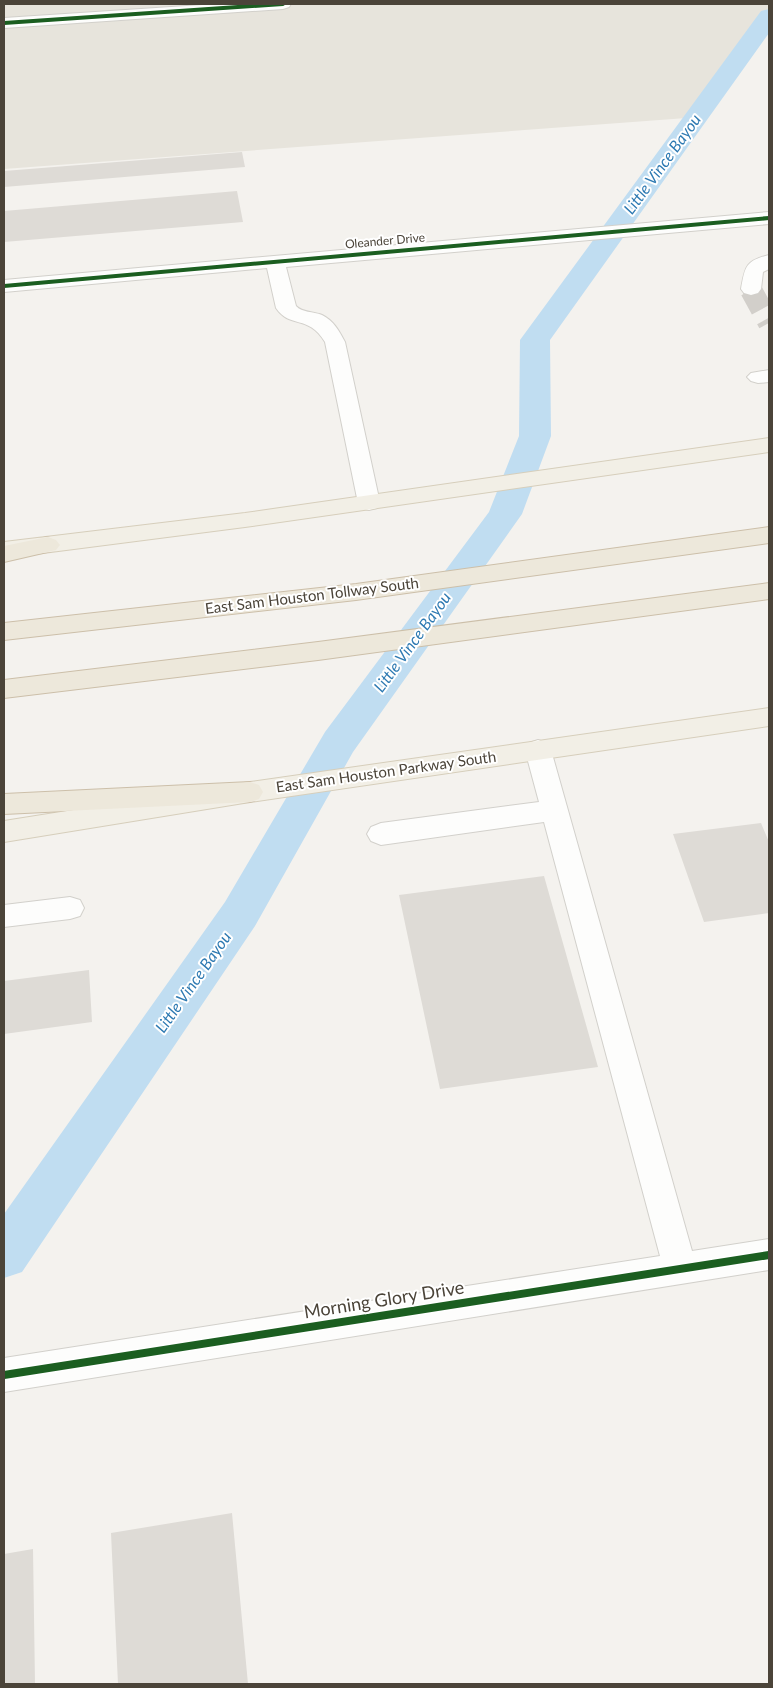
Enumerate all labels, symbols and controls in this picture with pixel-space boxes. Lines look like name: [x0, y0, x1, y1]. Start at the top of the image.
water label: Little Vince Bayou: [619, 110, 704, 217]
street label: Oleander Drive: [344, 230, 426, 251]
street label: East Sam Houston Tollway South: [204, 573, 420, 617]
water label: Little Vince Bayou: [369, 588, 454, 695]
street label: East Sam Houston Parkway South: [275, 747, 497, 795]
water label: Little Vince Bayou: [151, 928, 234, 1036]
street label: Morning Glory Drive: [302, 1275, 466, 1323]

